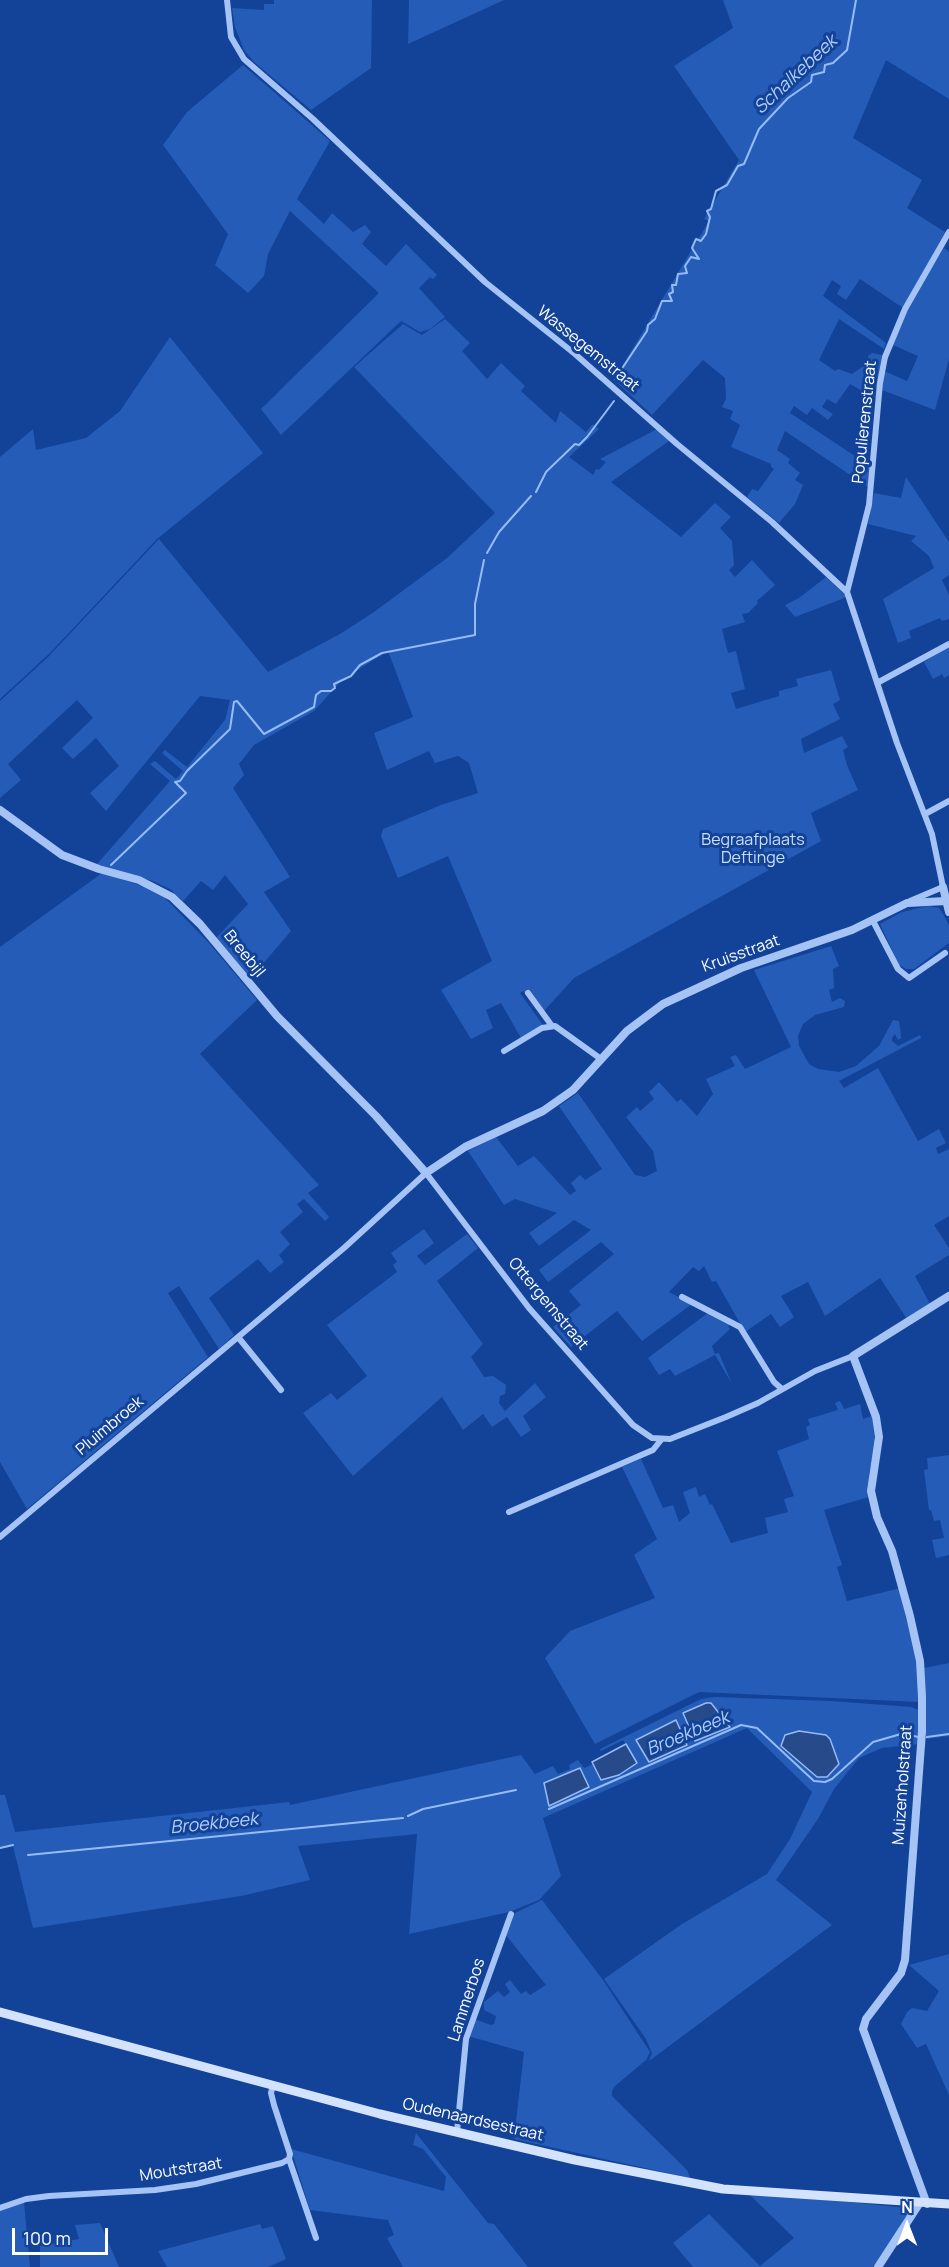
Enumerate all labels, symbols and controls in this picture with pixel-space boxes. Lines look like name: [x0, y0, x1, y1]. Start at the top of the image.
water label: Schalkebeek: [750, 31, 842, 119]
street label: Wassegemstraat: [533, 302, 643, 396]
street label: Populierenstraat: [849, 360, 881, 484]
park label: Begraafplaats Deftinge: [701, 831, 805, 869]
street label: Breebijl: [219, 927, 269, 981]
street label: Kruisstraat: [699, 931, 783, 977]
street label: Ottergemstraat: [504, 1254, 592, 1354]
street label: Pluimbroek: [72, 1392, 148, 1460]
water label: Broekbeek: [643, 1707, 733, 1761]
street label: Muizenholstraat: [889, 1724, 917, 1846]
water label: Broekbeek: [169, 1809, 259, 1839]
street label: Lammerbos: [445, 1956, 489, 2044]
street label: Oudenaardsestraat: [401, 2094, 545, 2146]
street label: Moutstraat: [138, 2154, 224, 2186]
north arrow: [877, 2195, 937, 2255]
text: N: [901, 2196, 913, 2218]
scale bar: [15, 2216, 111, 2254]
text: 100 m: [23, 2226, 71, 2250]

